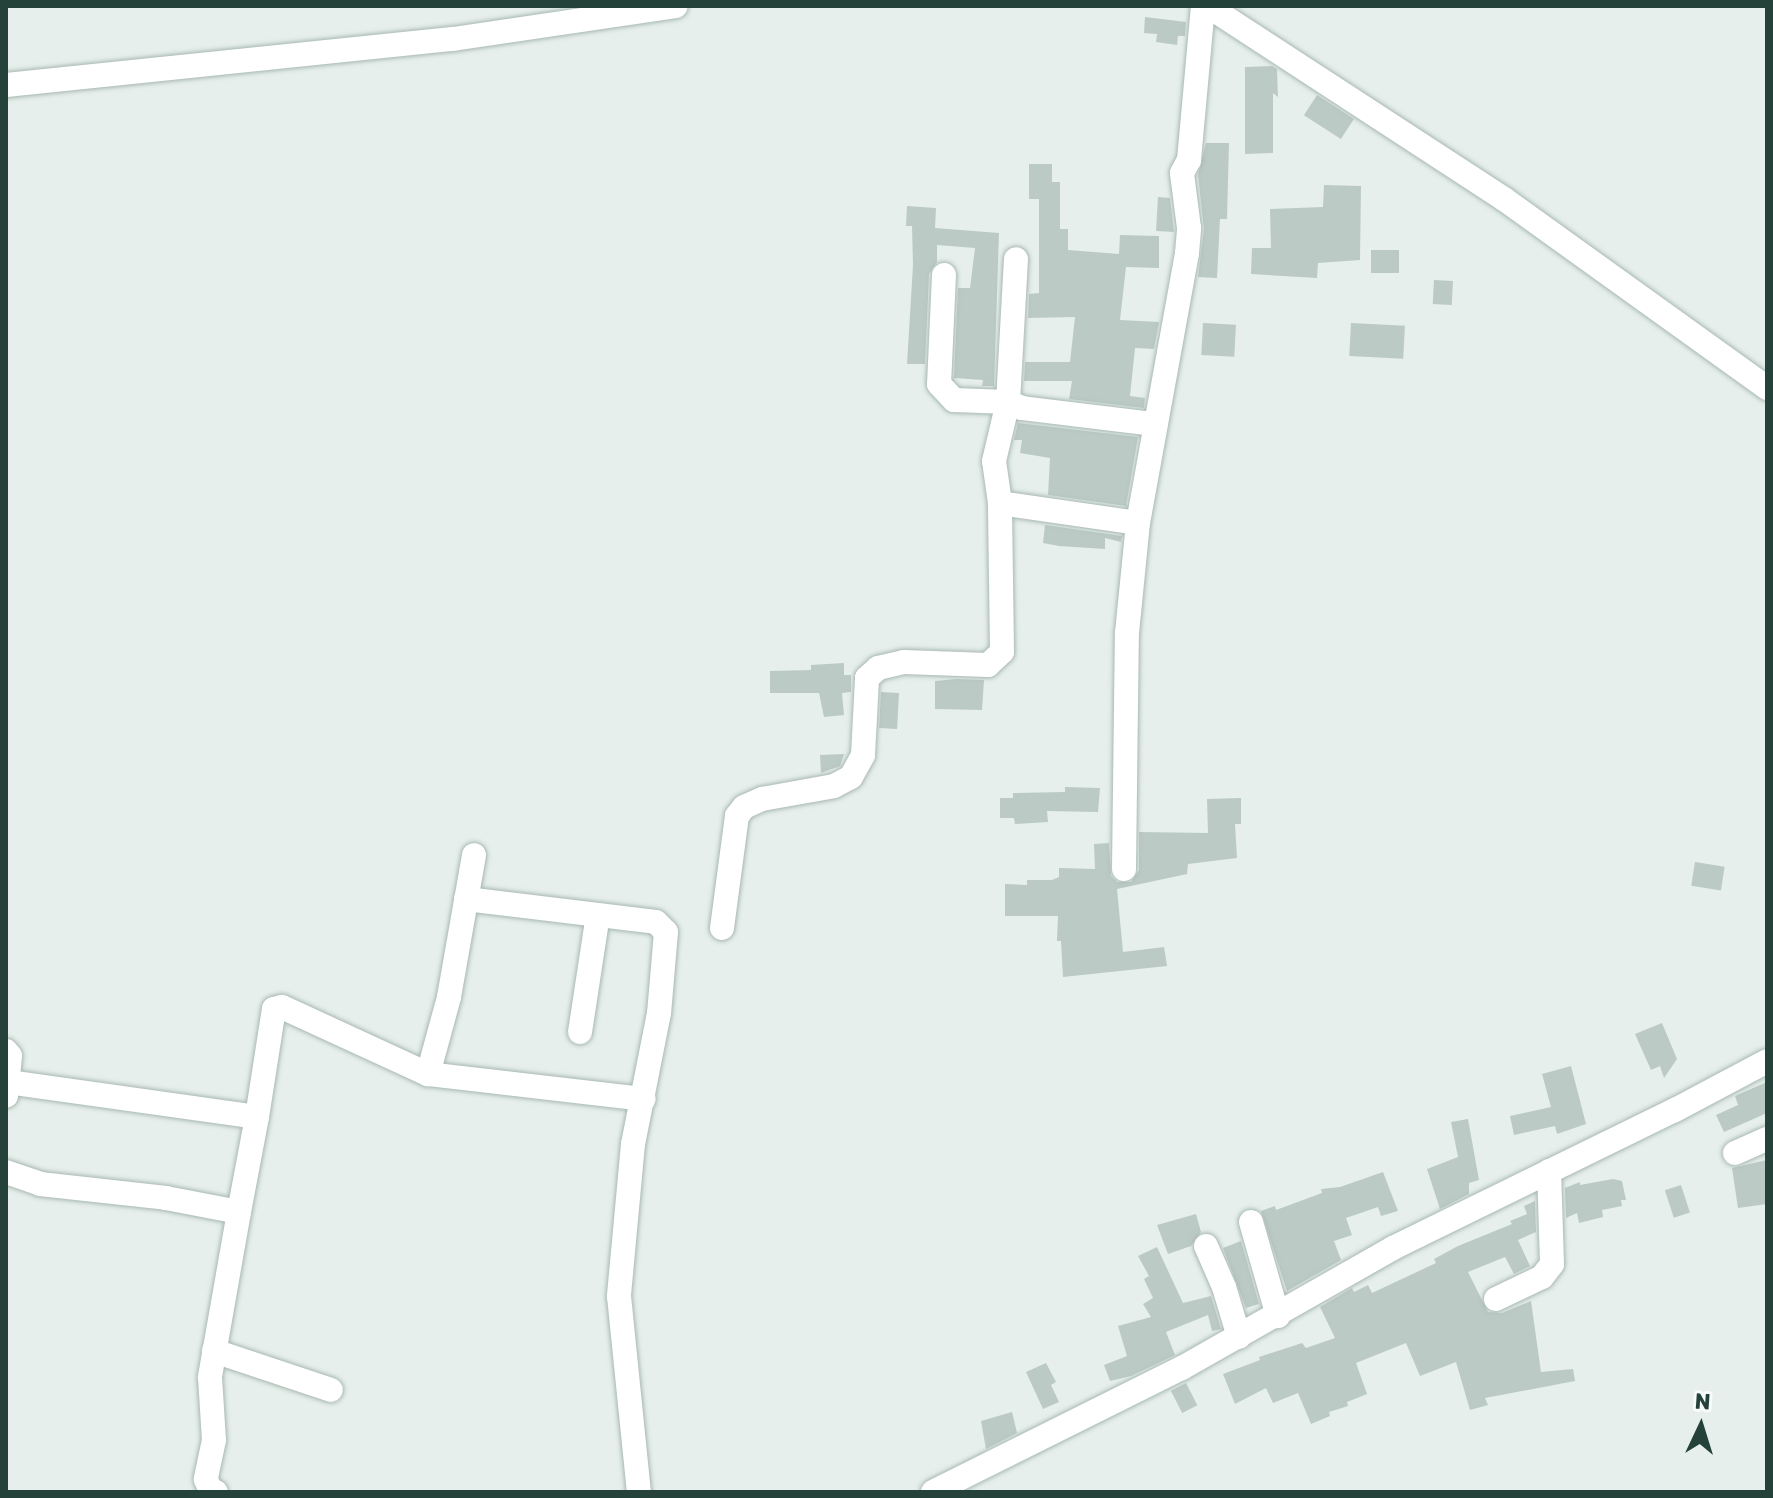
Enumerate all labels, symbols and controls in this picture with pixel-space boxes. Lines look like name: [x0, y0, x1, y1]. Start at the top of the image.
north arrow: [1661, 1386, 1741, 1466]
text: N: [1694, 1388, 1712, 1416]

